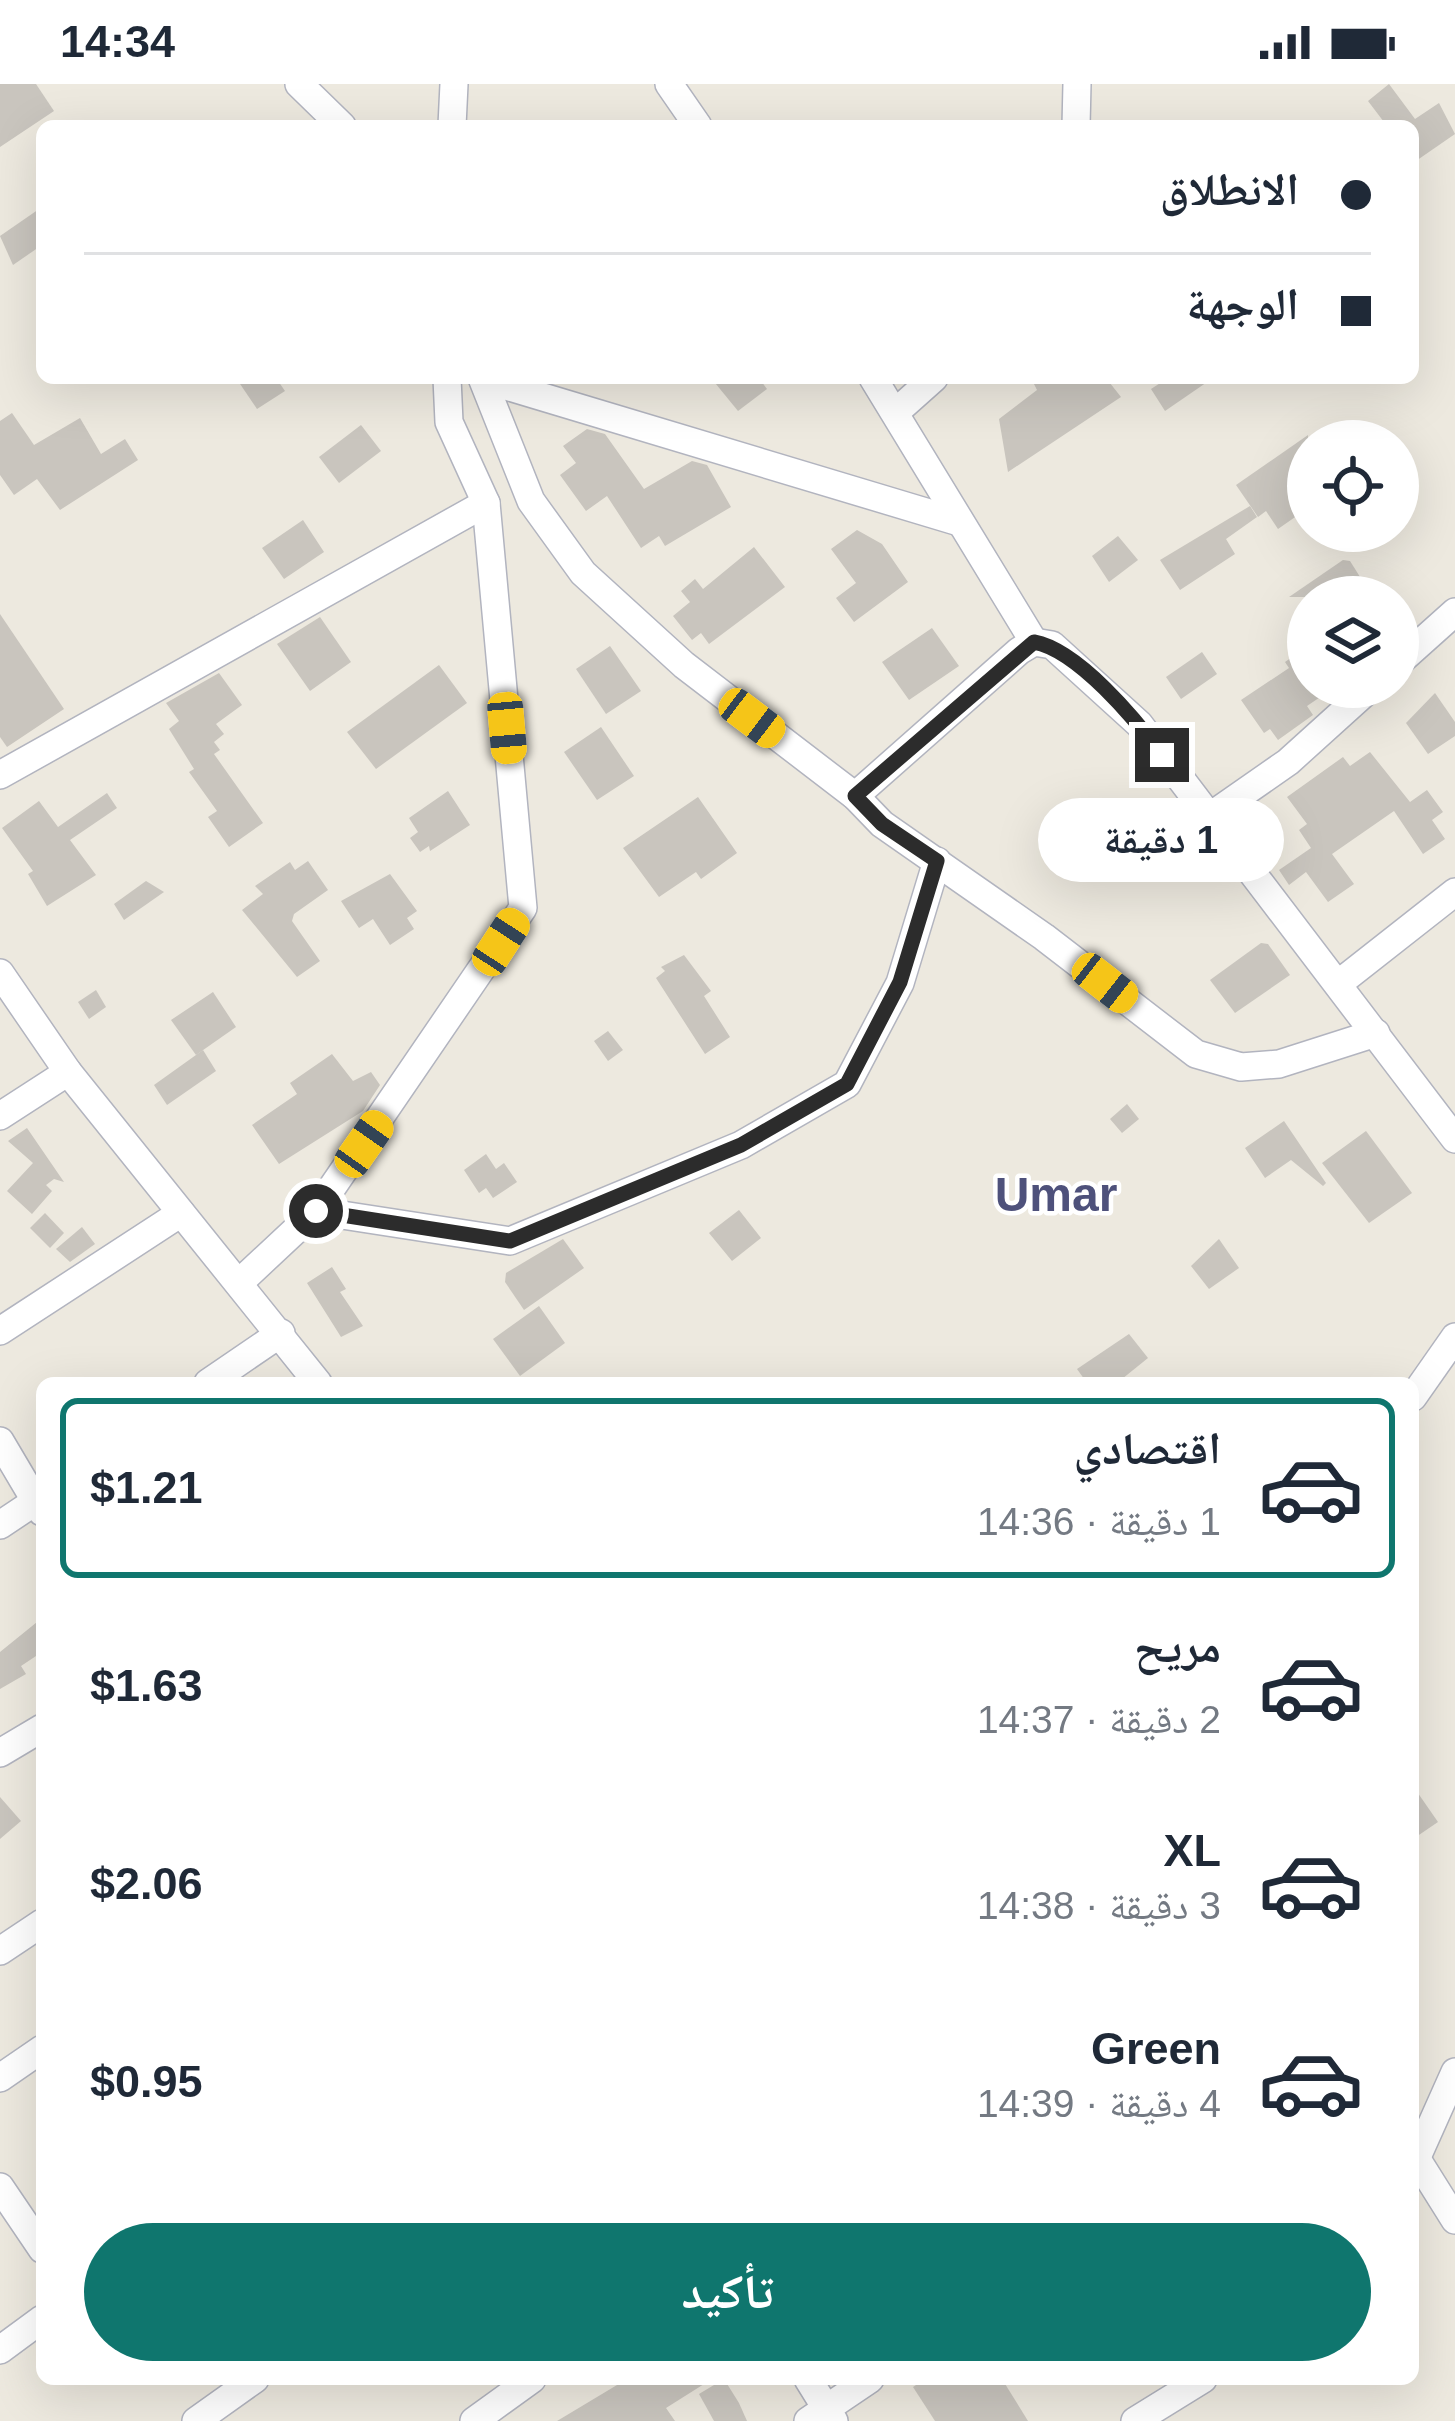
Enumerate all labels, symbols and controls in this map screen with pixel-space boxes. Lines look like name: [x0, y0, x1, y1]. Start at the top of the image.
text: 14:34: [60, 16, 175, 67]
text: الانطلاق: [1160, 164, 1299, 215]
text: الوجهة: [1186, 279, 1299, 330]
map controls: [1287, 420, 1419, 708]
button: locate: [1287, 420, 1419, 552]
button: layers: [1287, 576, 1419, 708]
car: [712, 682, 792, 754]
car: [486, 691, 528, 765]
route end: [1135, 728, 1189, 782]
callout: 1 دقيقة: [1039, 797, 1285, 881]
text: 1 دقيقة: [1104, 818, 1218, 861]
car: [466, 902, 536, 982]
car: [1066, 947, 1144, 1019]
car: [329, 1104, 399, 1184]
district label: Umar: [995, 1168, 1117, 1221]
route start: [289, 1184, 343, 1238]
text: اقتصادي: [1074, 1423, 1221, 1474]
icon: car: [1257, 1434, 1365, 1542]
text: $1.21: [90, 1462, 203, 1513]
text: 1 دقيقة · 14:36: [977, 1500, 1221, 1543]
text: مريح: [1134, 1621, 1221, 1672]
icon: car: [1257, 1632, 1365, 1740]
text: $1.63: [90, 1660, 203, 1711]
text: 2 دقيقة · 14:37: [977, 1698, 1221, 1741]
text: XL: [1163, 1825, 1221, 1876]
icon: car: [1257, 1830, 1365, 1938]
text: $2.06: [90, 1858, 203, 1909]
text: 3 دقيقة · 14:38: [977, 1884, 1221, 1927]
text: Green: [1091, 2023, 1221, 2074]
icon: car: [1257, 2028, 1365, 2136]
text: $0.95: [90, 2056, 203, 2107]
text: 4 دقيقة · 14:39: [977, 2082, 1221, 2125]
button: تأكيد: [84, 2223, 1371, 2361]

